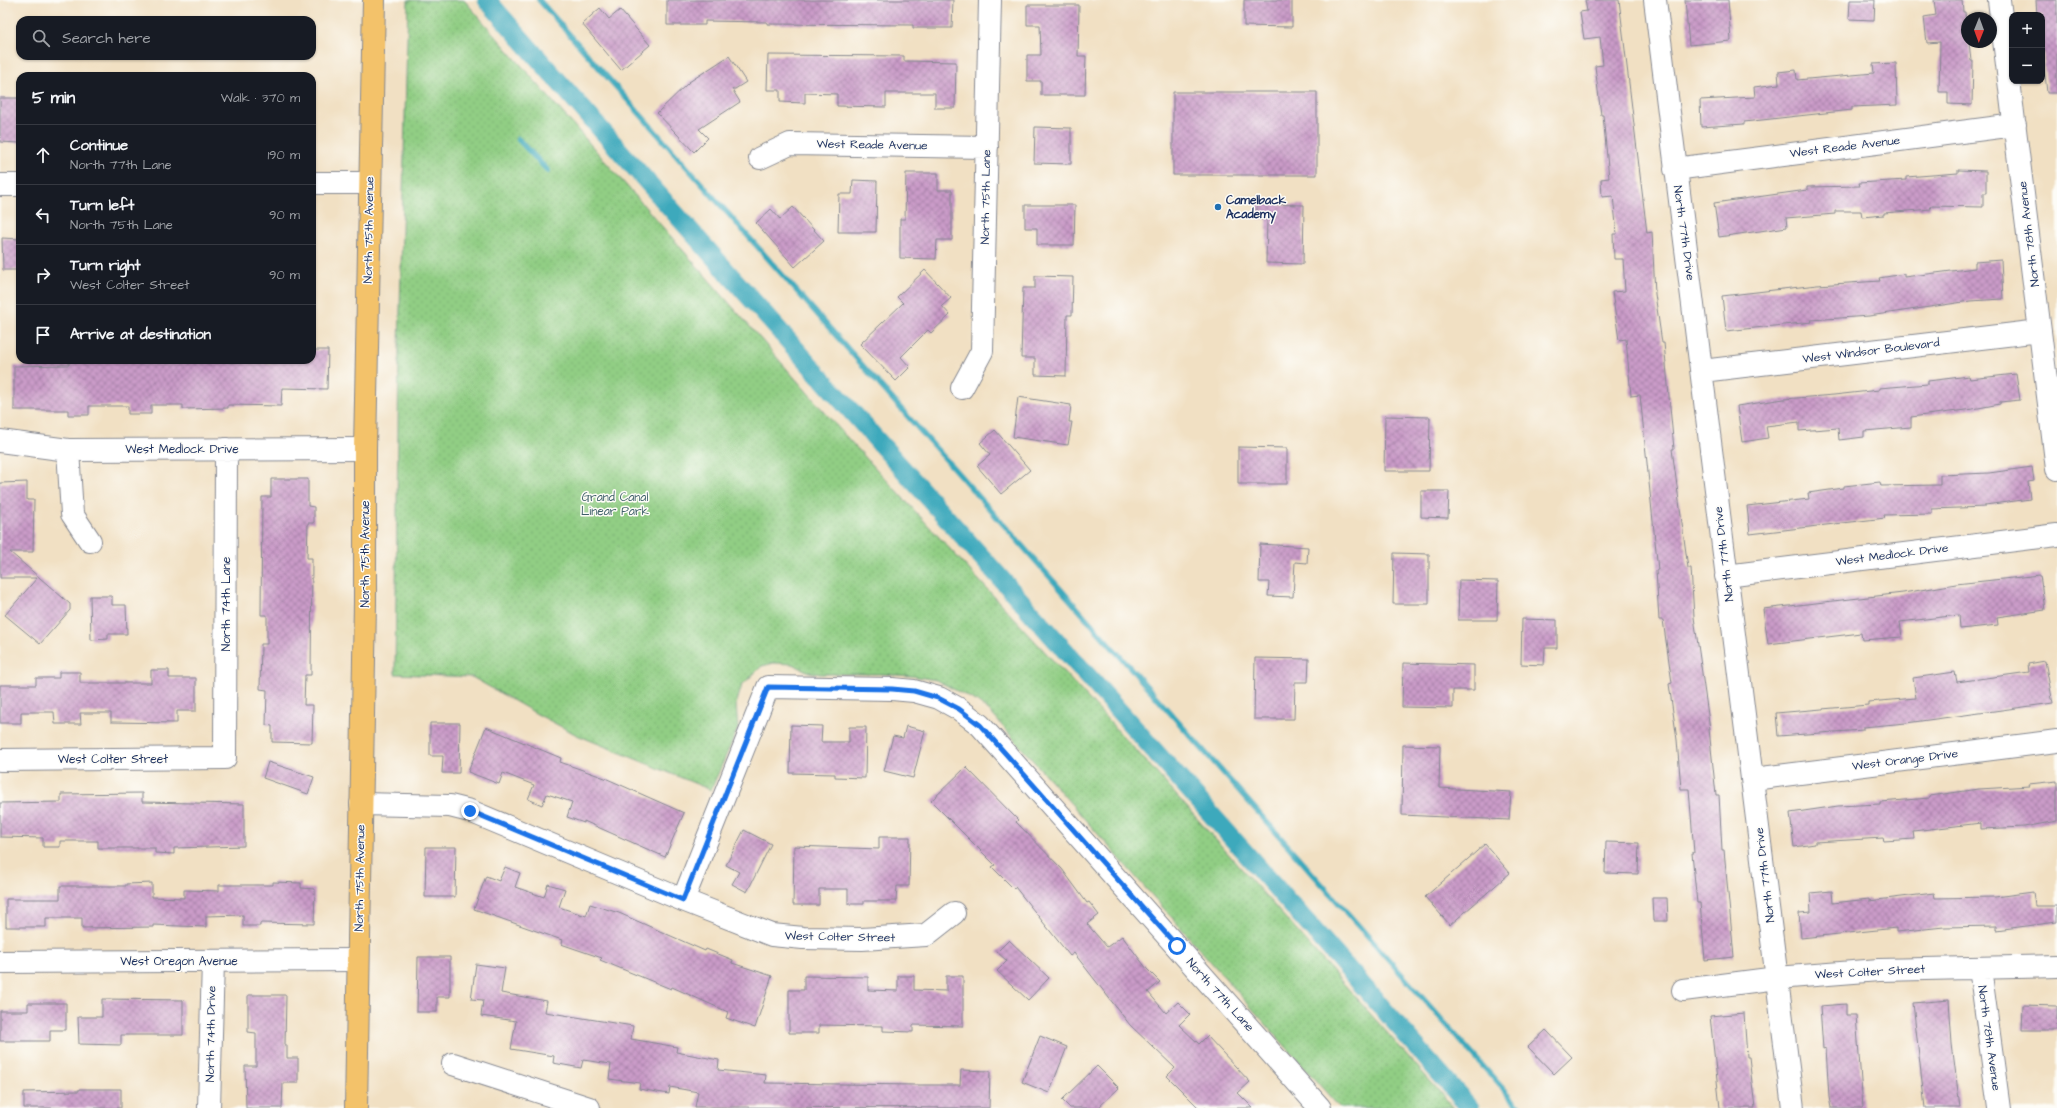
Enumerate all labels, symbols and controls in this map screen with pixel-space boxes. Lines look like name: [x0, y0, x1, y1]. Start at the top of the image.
north arrow: [1961, 12, 1997, 48]
map controls: [2009, 12, 2045, 84]
button: +: [2009, 12, 2045, 48]
search box: [16, 16, 316, 60]
icon: search: [30, 27, 52, 49]
text: Search here: [62, 28, 151, 49]
button: −: [2009, 48, 2045, 84]
text: 5 min: [32, 86, 75, 110]
text: Walk · 370 m: [221, 89, 300, 107]
street label: West Reade Avenue: [1789, 132, 1902, 162]
text: Continue: [70, 135, 128, 156]
street label: West Reade Avenue: [816, 136, 928, 154]
icon: ahead: [32, 144, 54, 166]
text: 190 m: [267, 146, 300, 164]
street label: North 75th Lane: [977, 149, 995, 245]
text: North 77th Lane: [70, 156, 172, 174]
street label: North 75th Avenue: [360, 176, 378, 284]
street label: North 78th Avenue: [2014, 180, 2044, 288]
street label: North 77th Drive: [1669, 184, 1699, 282]
place label: Camelback Academy: [1226, 192, 1287, 224]
text: Turn left: [70, 195, 134, 216]
marker: Camelback Academy: [1213, 202, 1223, 212]
icon: left: [32, 204, 54, 226]
text: 90 m: [269, 206, 300, 224]
text: North 75th Lane: [70, 216, 173, 234]
text: Turn right: [70, 255, 141, 276]
icon: right: [32, 264, 54, 286]
text: 90 m: [269, 266, 300, 284]
text: West Colter Street: [70, 276, 190, 294]
icon: arrive: [32, 324, 54, 346]
text: Arrive at destination: [70, 324, 211, 345]
street label: West Windsor Boulevard: [1802, 334, 1940, 368]
street label: West Medlock Drive: [125, 441, 239, 458]
park label: Grand Canal Linear Park: [581, 489, 650, 520]
street label: North 75th Avenue: [357, 500, 374, 607]
street label: North 77th Drive: [1710, 505, 1738, 603]
street label: West Medlock Drive: [1835, 540, 1950, 570]
street label: North 74th Lane: [218, 556, 235, 651]
street label: West Orange Drive: [1851, 745, 1960, 776]
street label: West Colter Street: [58, 751, 168, 768]
route end: [461, 802, 479, 820]
street label: North 75th Avenue: [351, 824, 369, 932]
street label: North 77th Drive: [1751, 826, 1779, 924]
street label: West Colter Street: [785, 928, 895, 946]
route start: [1168, 937, 1186, 955]
street label: West Oregon Avenue: [120, 953, 238, 971]
street label: North 77th Lane: [1182, 954, 1258, 1036]
street label: West Colter Street: [1814, 961, 1926, 983]
street label: North 78th Avenue: [1973, 984, 2005, 1092]
street label: North 74th Drive: [202, 985, 220, 1082]

